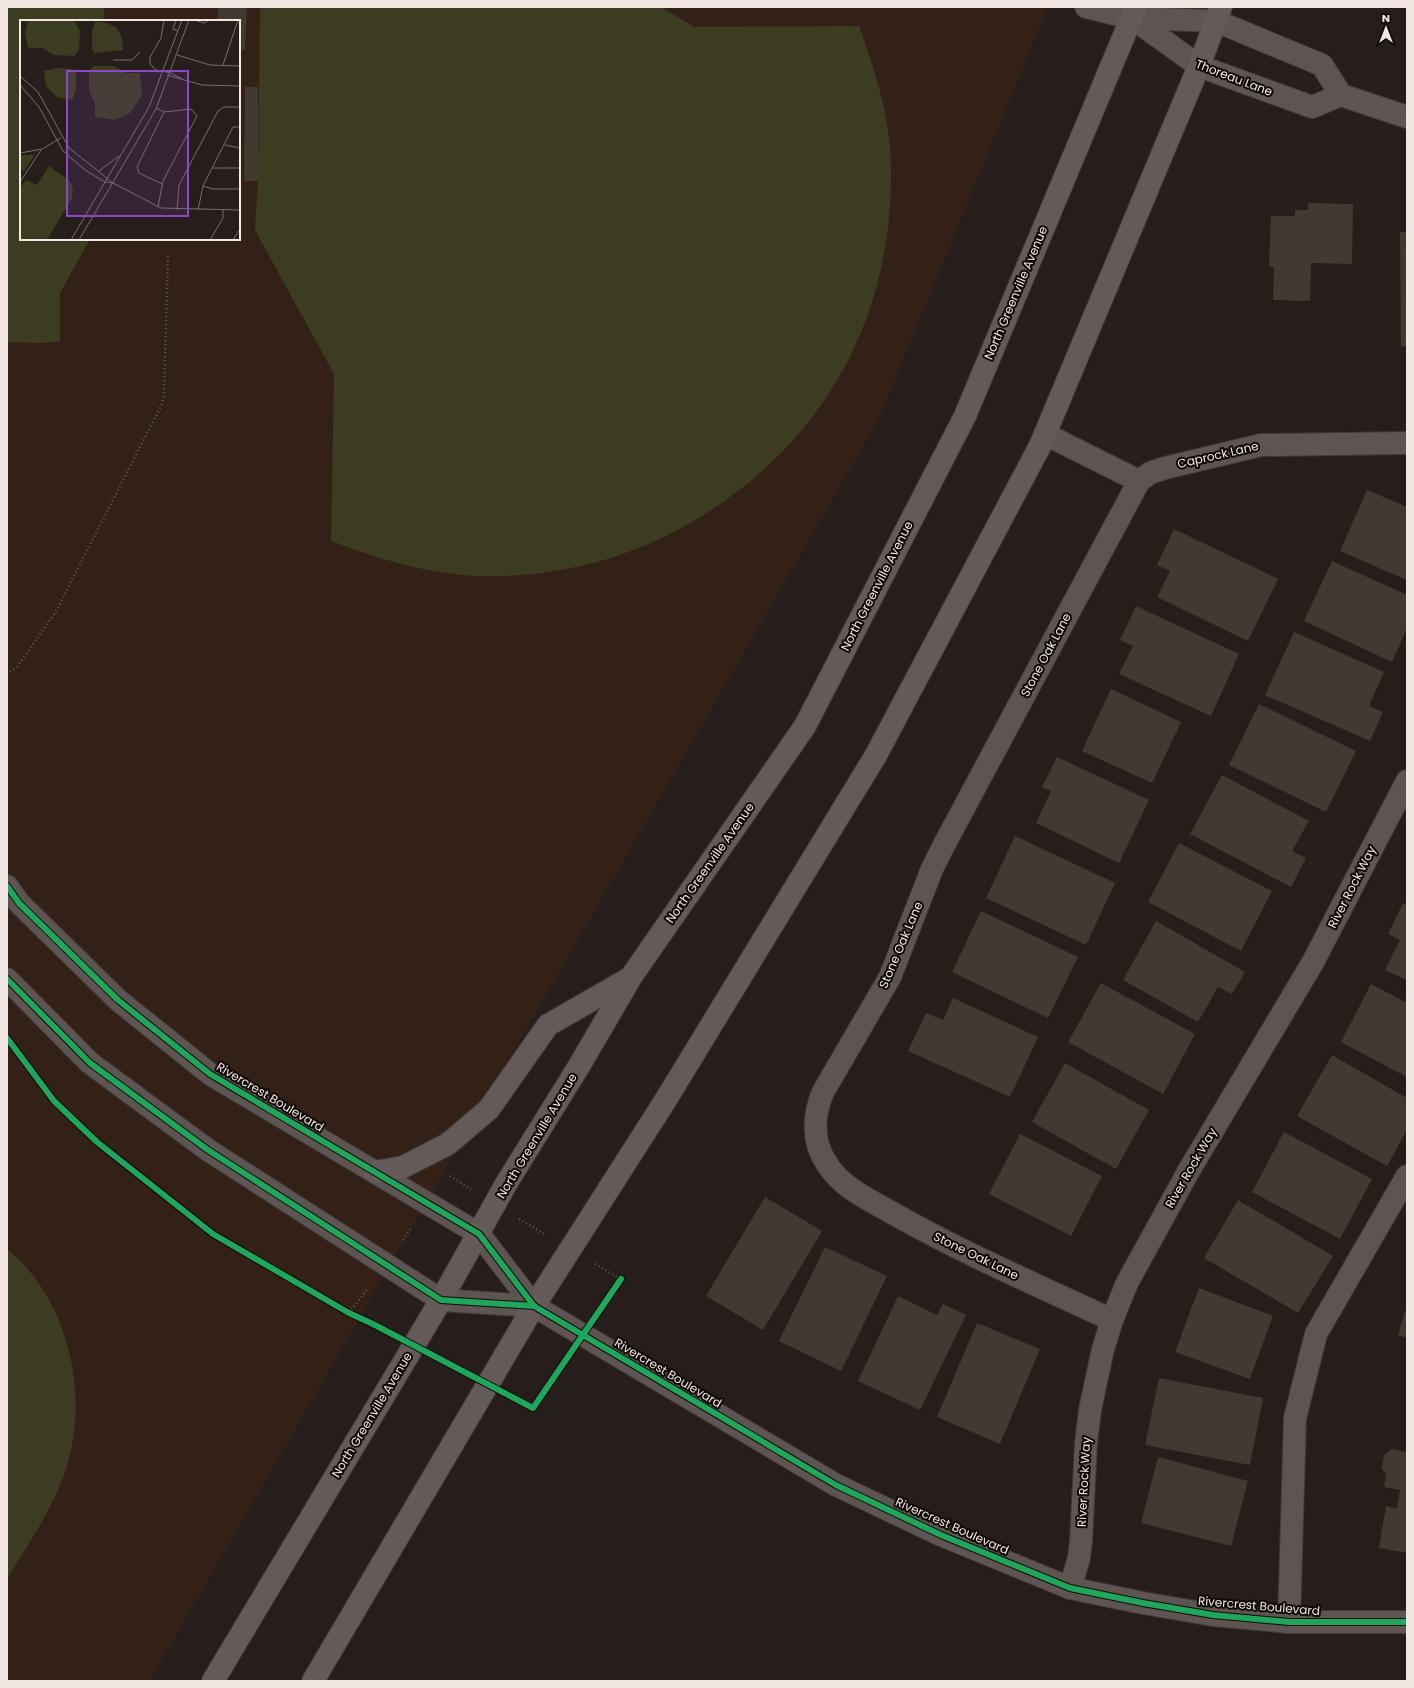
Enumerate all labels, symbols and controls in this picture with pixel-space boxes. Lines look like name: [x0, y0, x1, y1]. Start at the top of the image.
north arrow: [1366, 8, 1406, 48]
text: N: [1382, 10, 1390, 26]
inset map: [20, 20, 240, 240]
street label: Thoreau Lane: [1193, 55, 1275, 100]
street label: North Greenville Avenue: [980, 223, 1051, 362]
street label: Caprock Lane: [1176, 437, 1260, 472]
street label: North Greenville Avenue: [836, 518, 917, 654]
street label: Stone Oak Lane: [1016, 610, 1075, 700]
street label: North Greenville Avenue: [661, 799, 758, 926]
street label: River Rock Way: [1323, 842, 1380, 931]
street label: Stone Oak Lane: [875, 899, 926, 991]
street label: Rivercrest Boulevard: [213, 1058, 327, 1135]
street label: North Greenville Avenue: [492, 1070, 581, 1202]
street label: River Rock Way: [1161, 1124, 1221, 1211]
street label: Stone Oak Lane: [931, 1228, 1022, 1284]
street label: Rivercrest Boulevard: [611, 1334, 725, 1411]
street label: North Greenville Avenue: [327, 1349, 416, 1481]
street label: River Rock Way: [1073, 1436, 1094, 1528]
street label: Rivercrest Boulevard: [893, 1493, 1012, 1558]
street label: Rivercrest Boulevard: [1197, 1592, 1321, 1619]

